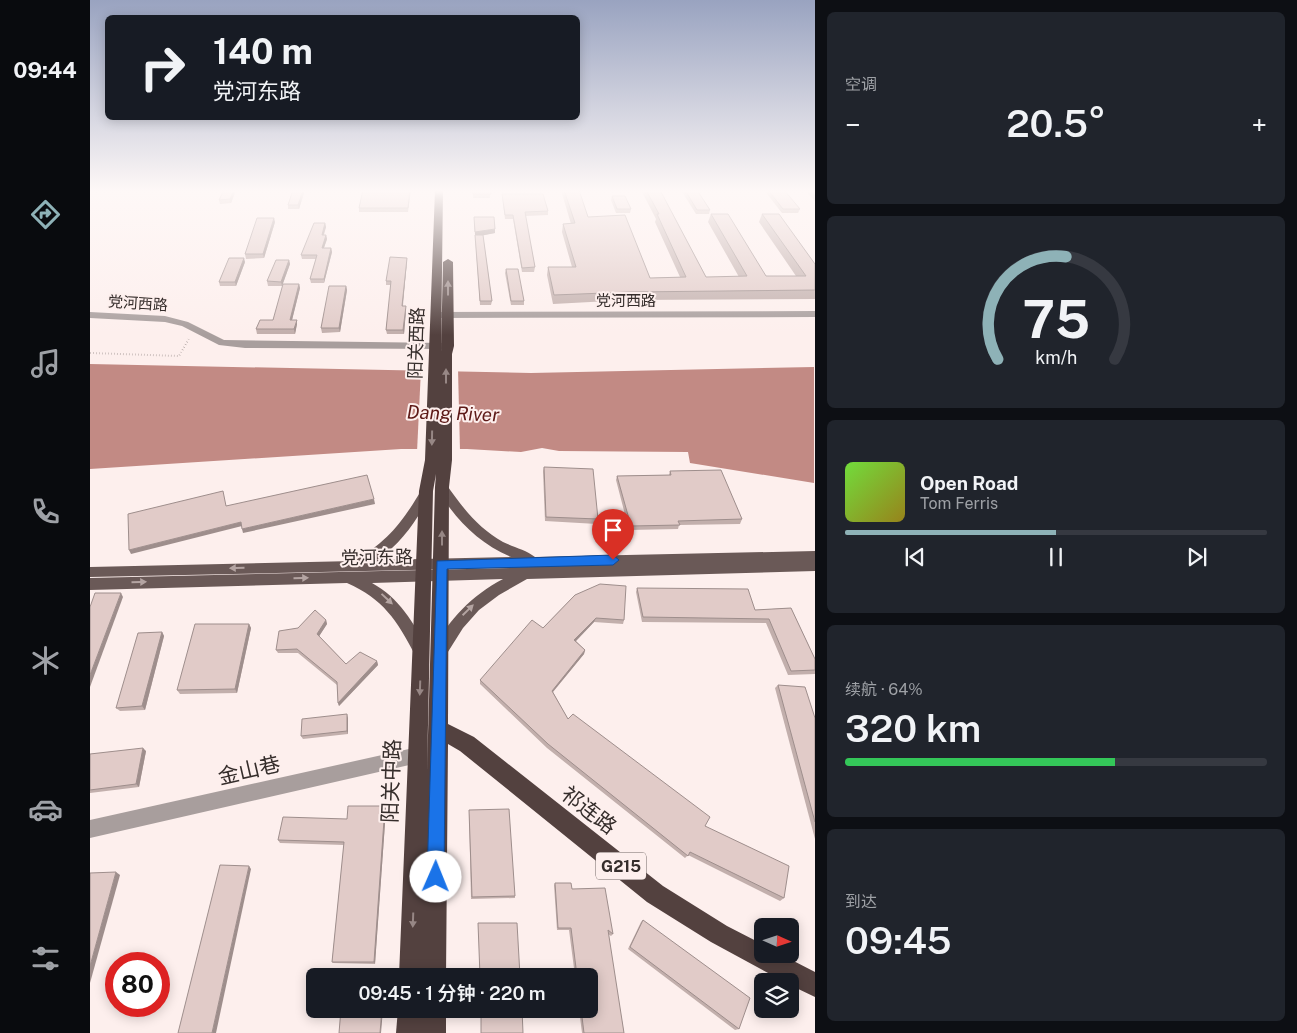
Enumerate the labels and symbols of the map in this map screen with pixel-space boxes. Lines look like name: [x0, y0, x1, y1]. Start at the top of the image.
one-way arrow: [444, 280, 452, 296]
street label: 党河西路: [107, 292, 169, 314]
street label: 党河西路: [596, 292, 656, 309]
street label: 阳关西路: [404, 307, 428, 379]
one-way arrow: [442, 368, 450, 384]
water label: Dang River: [406, 400, 501, 426]
one-way arrow: [428, 430, 436, 446]
pin: [592, 509, 634, 560]
one-way arrow: [438, 530, 446, 546]
street label: 党河东路: [341, 546, 413, 568]
one-way arrow: [229, 565, 245, 573]
one-way arrow: [293, 574, 309, 582]
one-way arrow: [131, 578, 147, 586]
one-way arrow: [381, 593, 393, 605]
one-way arrow: [462, 604, 474, 616]
one-way arrow: [416, 680, 424, 696]
street label: 阳关中路: [377, 739, 405, 823]
street label: 金山巷: [215, 751, 283, 789]
street label: 祁连路: [556, 781, 622, 839]
position arrow: [409, 850, 461, 902]
road number: G215: [596, 852, 646, 879]
one-way arrow: [409, 913, 417, 929]
north arrow: [754, 918, 799, 962]
speed limit sign: 80: [105, 952, 170, 1017]

